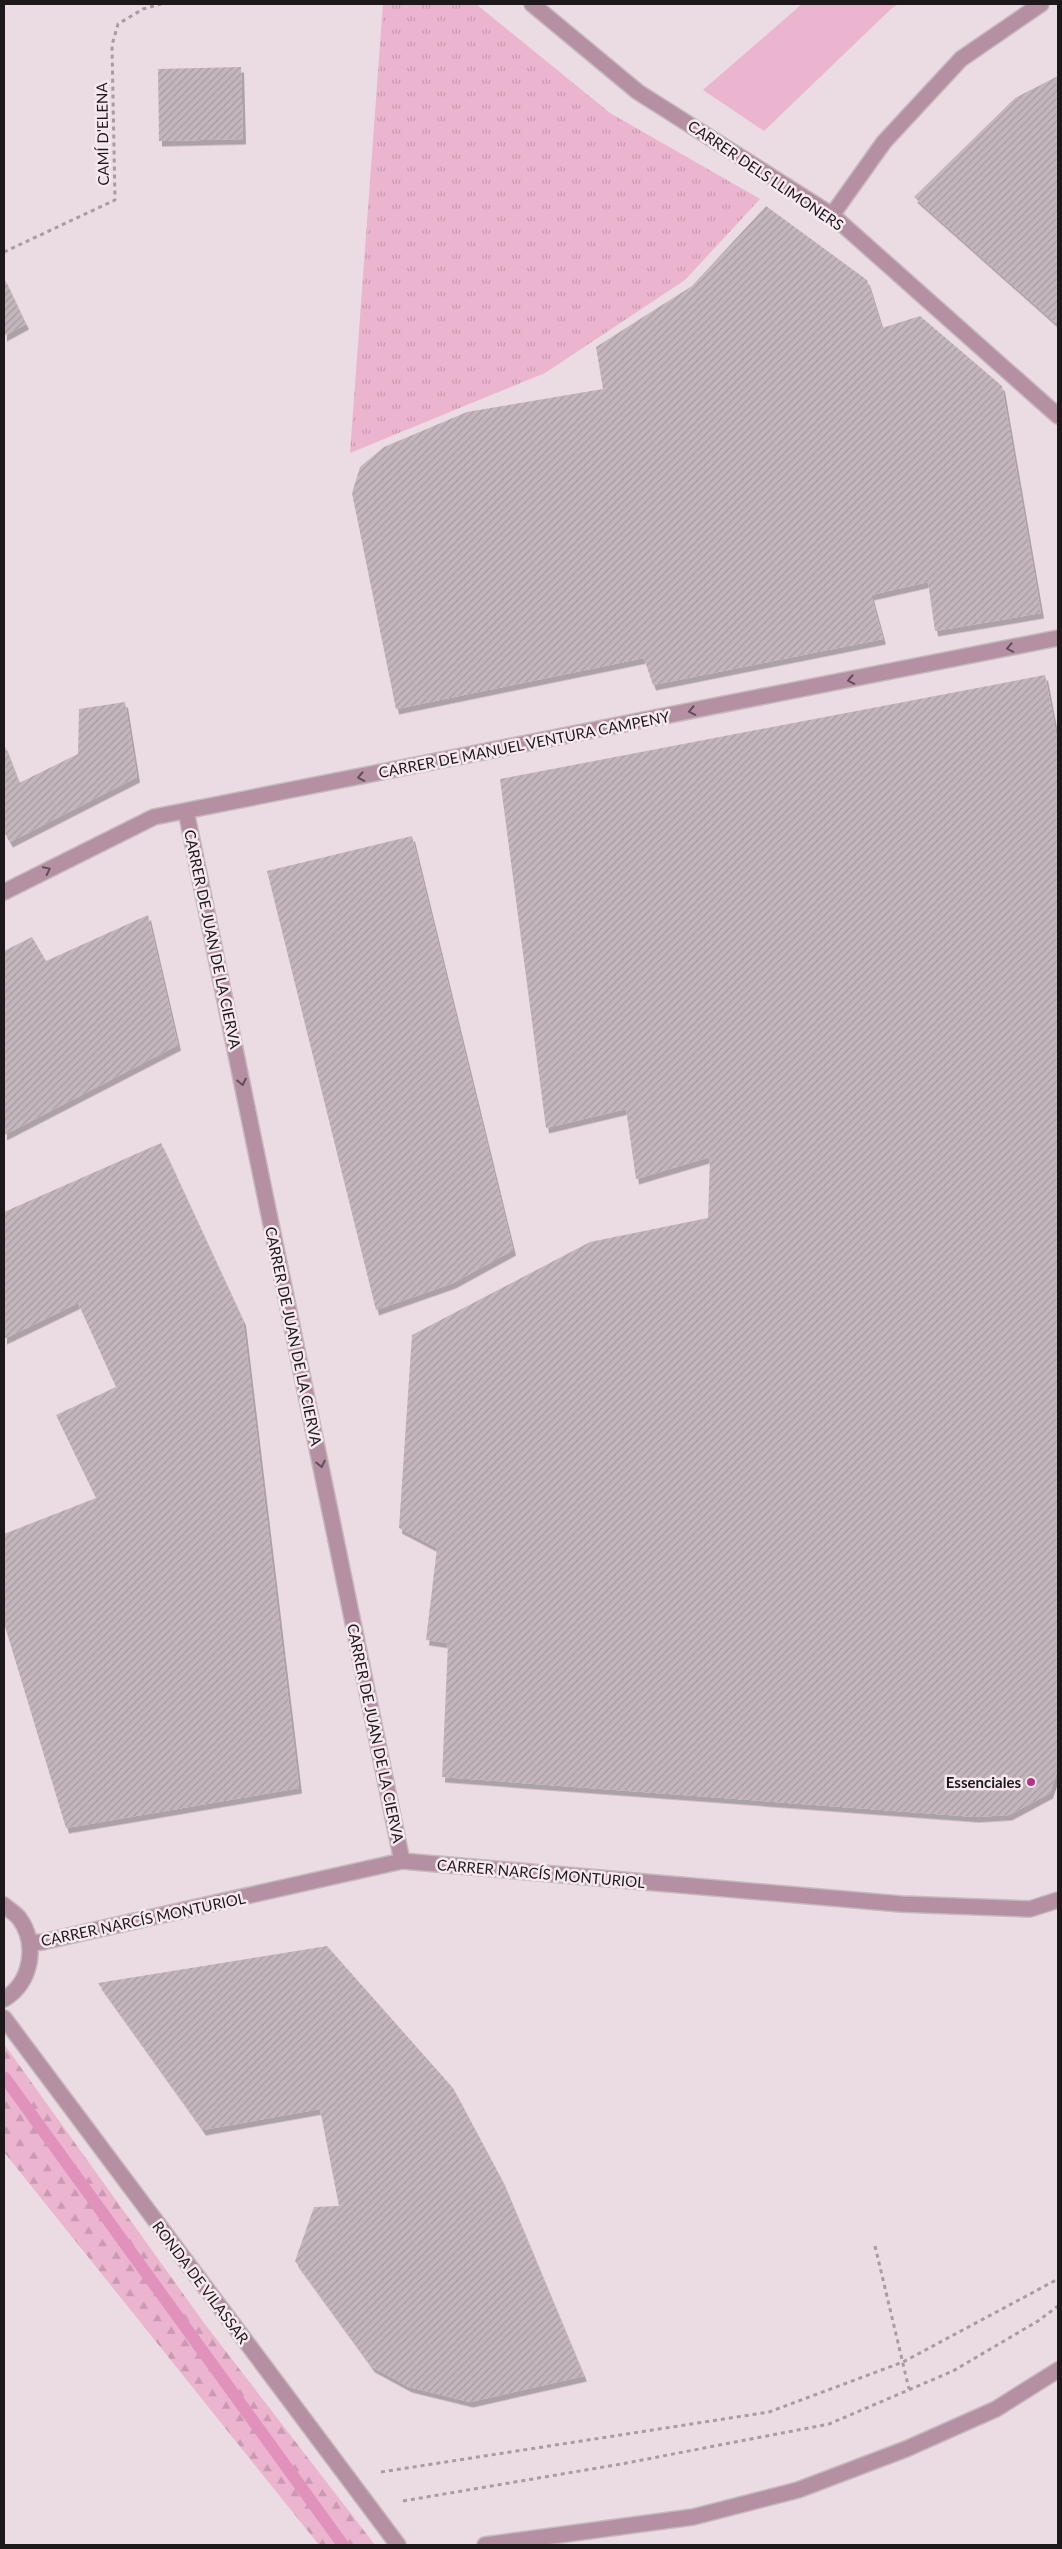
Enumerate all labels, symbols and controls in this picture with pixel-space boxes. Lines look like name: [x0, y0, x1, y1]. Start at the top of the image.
street label: CAMÍ D'ELENA: [92, 81, 112, 186]
street label: CARRER DELS LLIMONERS: [685, 116, 847, 234]
one-way arrow: [1006, 642, 1015, 653]
one-way arrow: [847, 674, 855, 684]
one-way arrow: [687, 705, 696, 716]
street label: CARRER DE MANUEL VENTURA CAMPENY: [377, 707, 672, 781]
one-way arrow: [356, 771, 365, 781]
street label: CARRER DE JUAN DE LA CIERVA: [181, 828, 245, 1051]
one-way arrow: [42, 866, 51, 876]
one-way arrow: [236, 1077, 247, 1086]
street label: CARRER DE JUAN DE LA CIERVA: [262, 1225, 326, 1448]
one-way arrow: [315, 1459, 325, 1468]
street label: CARRER DE JUAN DE LA CIERVA: [344, 1622, 408, 1845]
place label: Essenciales: [946, 1773, 1021, 1791]
marker: Essenciales: [1025, 1776, 1037, 1788]
street label: CARRER NARCÍS MONTURIOL: [436, 1855, 646, 1891]
street label: CARRER NARCÍS MONTURIOL: [39, 1888, 247, 1949]
street label: RONDA DE VILASSAR: [149, 2217, 253, 2347]

